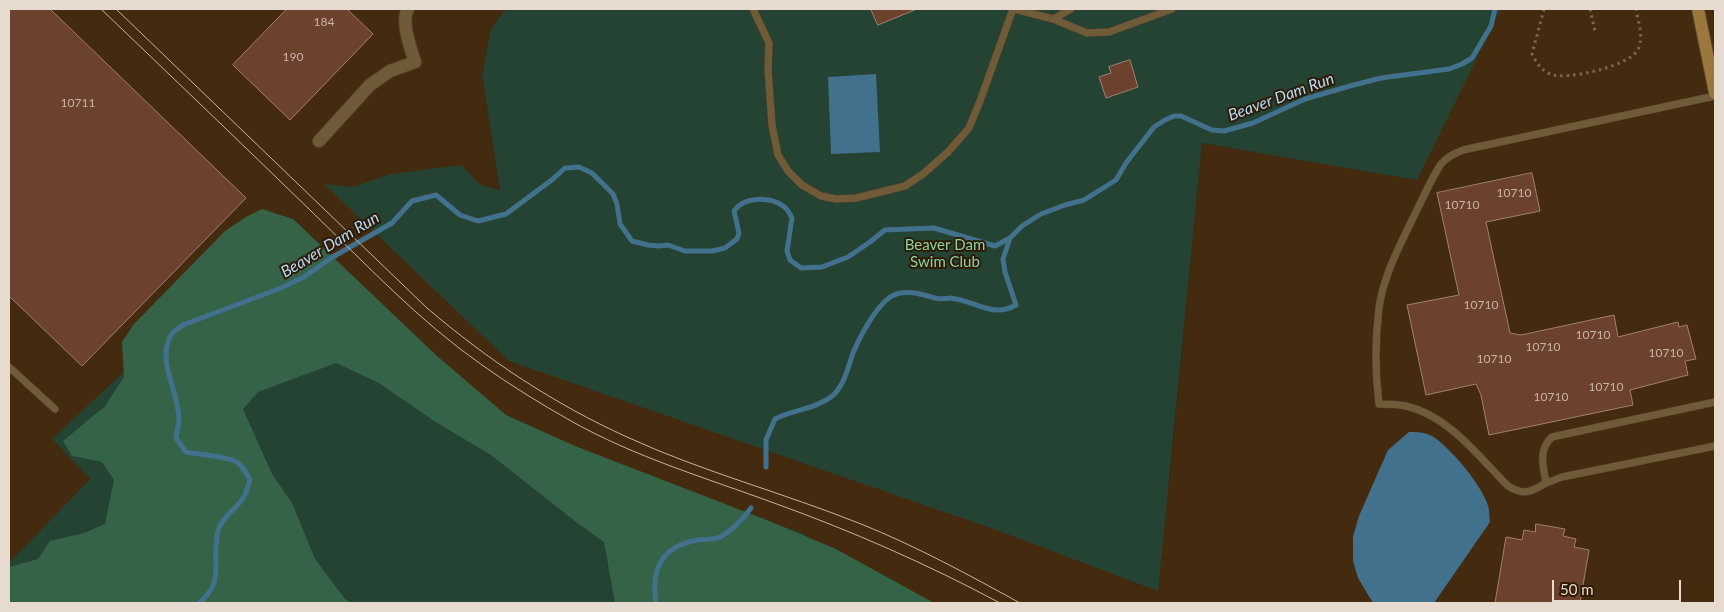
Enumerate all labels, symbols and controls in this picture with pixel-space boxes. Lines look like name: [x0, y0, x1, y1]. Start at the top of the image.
house number: 184: [314, 15, 334, 29]
house number: 190: [283, 50, 303, 64]
water label: Beaver Dam Run: [1225, 69, 1337, 125]
house number: 10711: [61, 96, 95, 110]
house number: 10710: [1497, 186, 1531, 200]
house number: 10710: [1445, 198, 1479, 212]
water label: Beaver Dam Run: [277, 208, 383, 282]
park label: Beaver Dam Swim Club: [905, 236, 985, 271]
house number: 10710: [1464, 298, 1498, 312]
house number: 10710: [1576, 328, 1610, 342]
house number: 10710: [1526, 340, 1560, 354]
house number: 10710: [1649, 346, 1683, 360]
house number: 10710: [1477, 352, 1511, 366]
house number: 10710: [1589, 380, 1623, 394]
house number: 10710: [1534, 390, 1568, 404]
scale bar: [1554, 570, 1683, 602]
text: 50 m: [1560, 580, 1594, 598]

